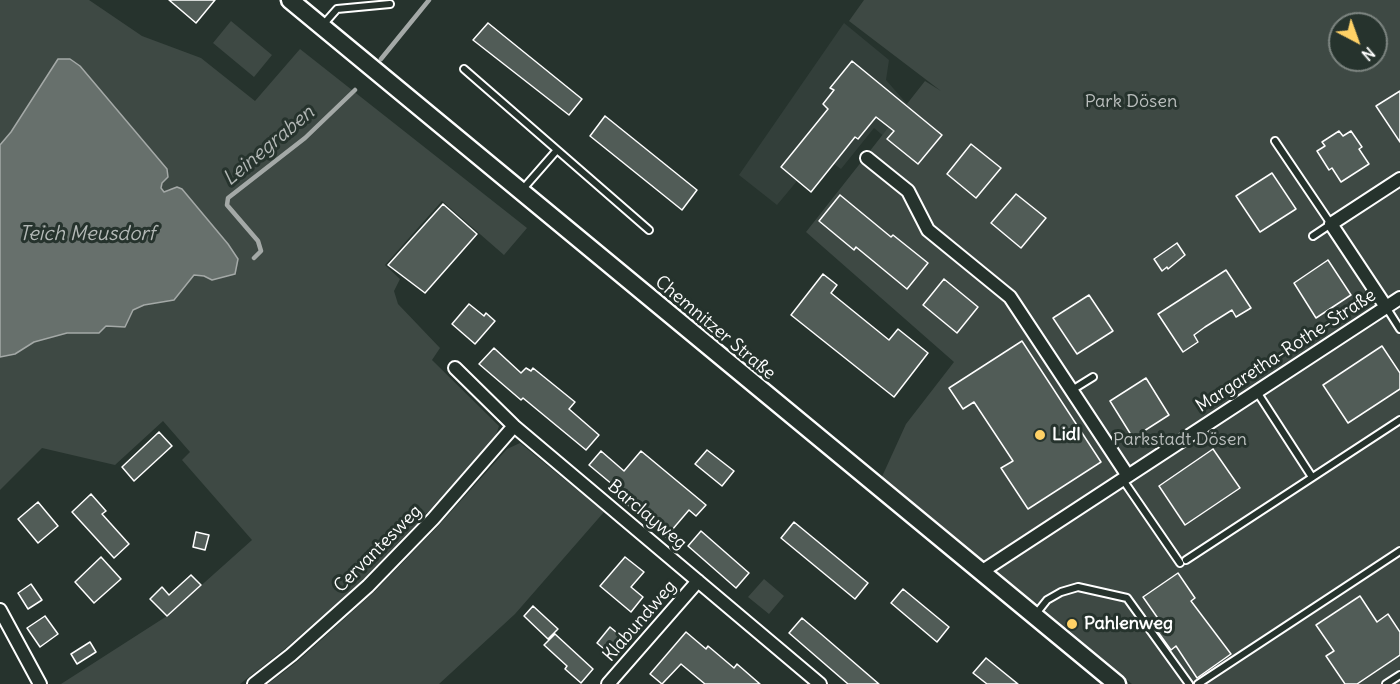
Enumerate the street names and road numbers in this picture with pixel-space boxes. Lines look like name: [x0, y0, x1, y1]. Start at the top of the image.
street label: Chemnitzer Straße: [650, 271, 780, 385]
street label: Margaretha-Rothe-Straße: [1192, 285, 1380, 417]
street label: Barclayweg: [603, 476, 691, 554]
street label: Cervantesweg: [330, 501, 426, 597]
street label: Klabundweg: [599, 576, 681, 666]

